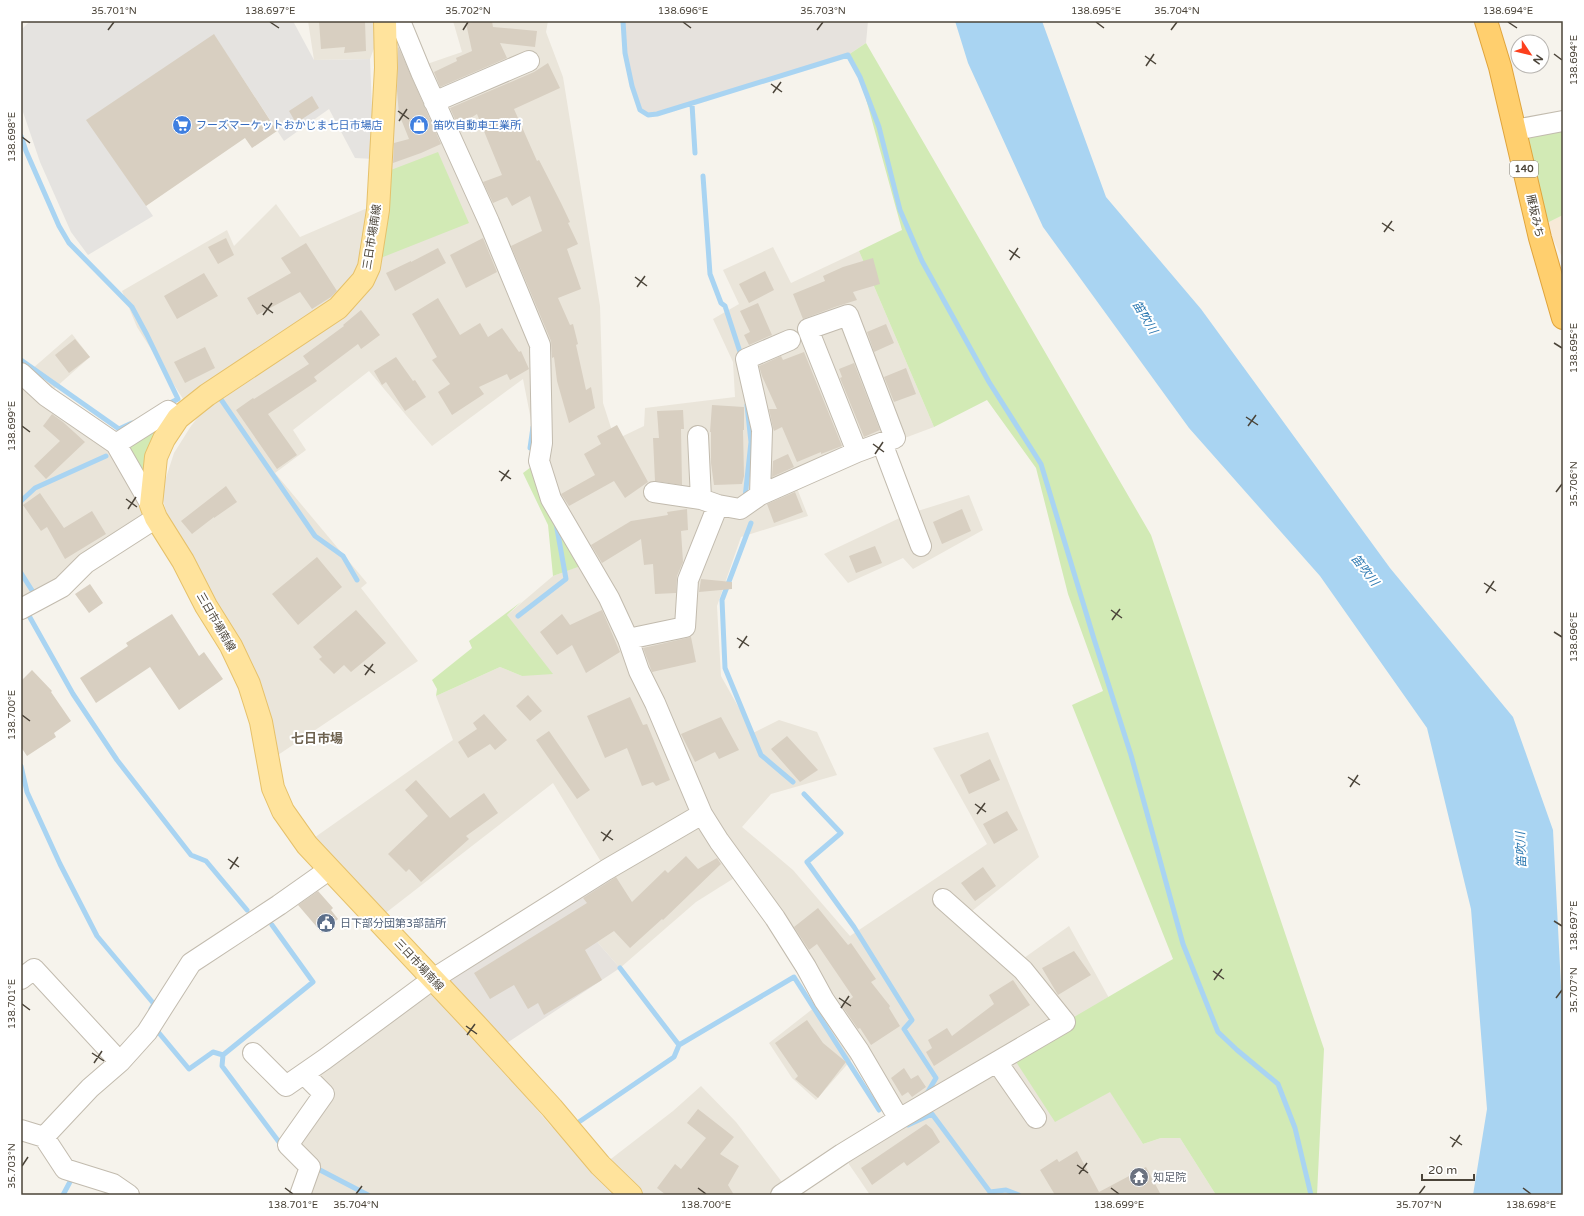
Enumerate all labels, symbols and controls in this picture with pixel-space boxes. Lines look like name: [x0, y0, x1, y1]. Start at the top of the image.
text: 35.701°N: [91, 5, 137, 17]
text: 138.697°E: [245, 5, 295, 17]
text: 35.702°N: [445, 5, 491, 17]
text: 138.696°E: [658, 5, 708, 17]
text: 35.703°N: [800, 5, 846, 17]
text: 138.695°E: [1071, 5, 1121, 17]
text: 35.704°N: [1154, 5, 1200, 17]
text: 138.694°E: [1483, 5, 1533, 17]
north arrow: [1510, 34, 1550, 74]
text: 138.694°E: [1568, 35, 1580, 85]
text: N: [1530, 52, 1546, 67]
text: 138.698°E: [6, 112, 18, 162]
supermarket icon: フーズマーケットおかじま七日市場店: [171, 114, 193, 136]
shop icon: 笛吹自動車工業所: [408, 114, 430, 136]
place label: フーズマーケットおかじま七日市場店: [196, 119, 382, 132]
place label: 笛吹自動車工業所: [433, 119, 522, 132]
road number: 140: [1510, 161, 1538, 177]
street label: 雁坂みち: [1524, 193, 1546, 239]
street label: 三日市場南線: [360, 203, 384, 271]
water label: 笛吹川: [1130, 298, 1161, 338]
text: 138.695°E: [1568, 323, 1580, 373]
text: 138.699°E: [6, 401, 18, 451]
text: 35.706°N: [1568, 461, 1580, 507]
water label: 笛吹川: [1348, 552, 1383, 590]
street label: 三日市場南線: [194, 590, 238, 654]
text: 138.696°E: [1568, 612, 1580, 662]
text: 138.700°E: [6, 690, 18, 740]
district label: 七日市場: [291, 731, 343, 747]
water label: 笛吹川: [1513, 830, 1529, 868]
text: 138.697°E: [1568, 901, 1580, 951]
public building icon: 日下部分団第3部詰所: [315, 912, 337, 934]
place label: 日下部分団第3部詰所: [340, 917, 447, 930]
street label: 三日市場南線: [392, 936, 446, 994]
text: 35.707°N: [1568, 967, 1580, 1013]
text: 138.701°E: [6, 979, 18, 1029]
text: 35.703°N: [6, 1143, 18, 1189]
scale bar: [1422, 1156, 1474, 1182]
text: 20 m: [1428, 1163, 1457, 1177]
temple icon: 知足院: [1128, 1166, 1150, 1188]
place label: 知足院: [1153, 1171, 1186, 1184]
text: 138.701°E: [268, 1199, 318, 1211]
text: 35.704°N: [333, 1199, 379, 1211]
text: 138.700°E: [681, 1199, 731, 1211]
text: 138.699°E: [1094, 1199, 1144, 1211]
text: 35.707°N: [1396, 1199, 1442, 1211]
text: 138.698°E: [1506, 1199, 1556, 1211]

